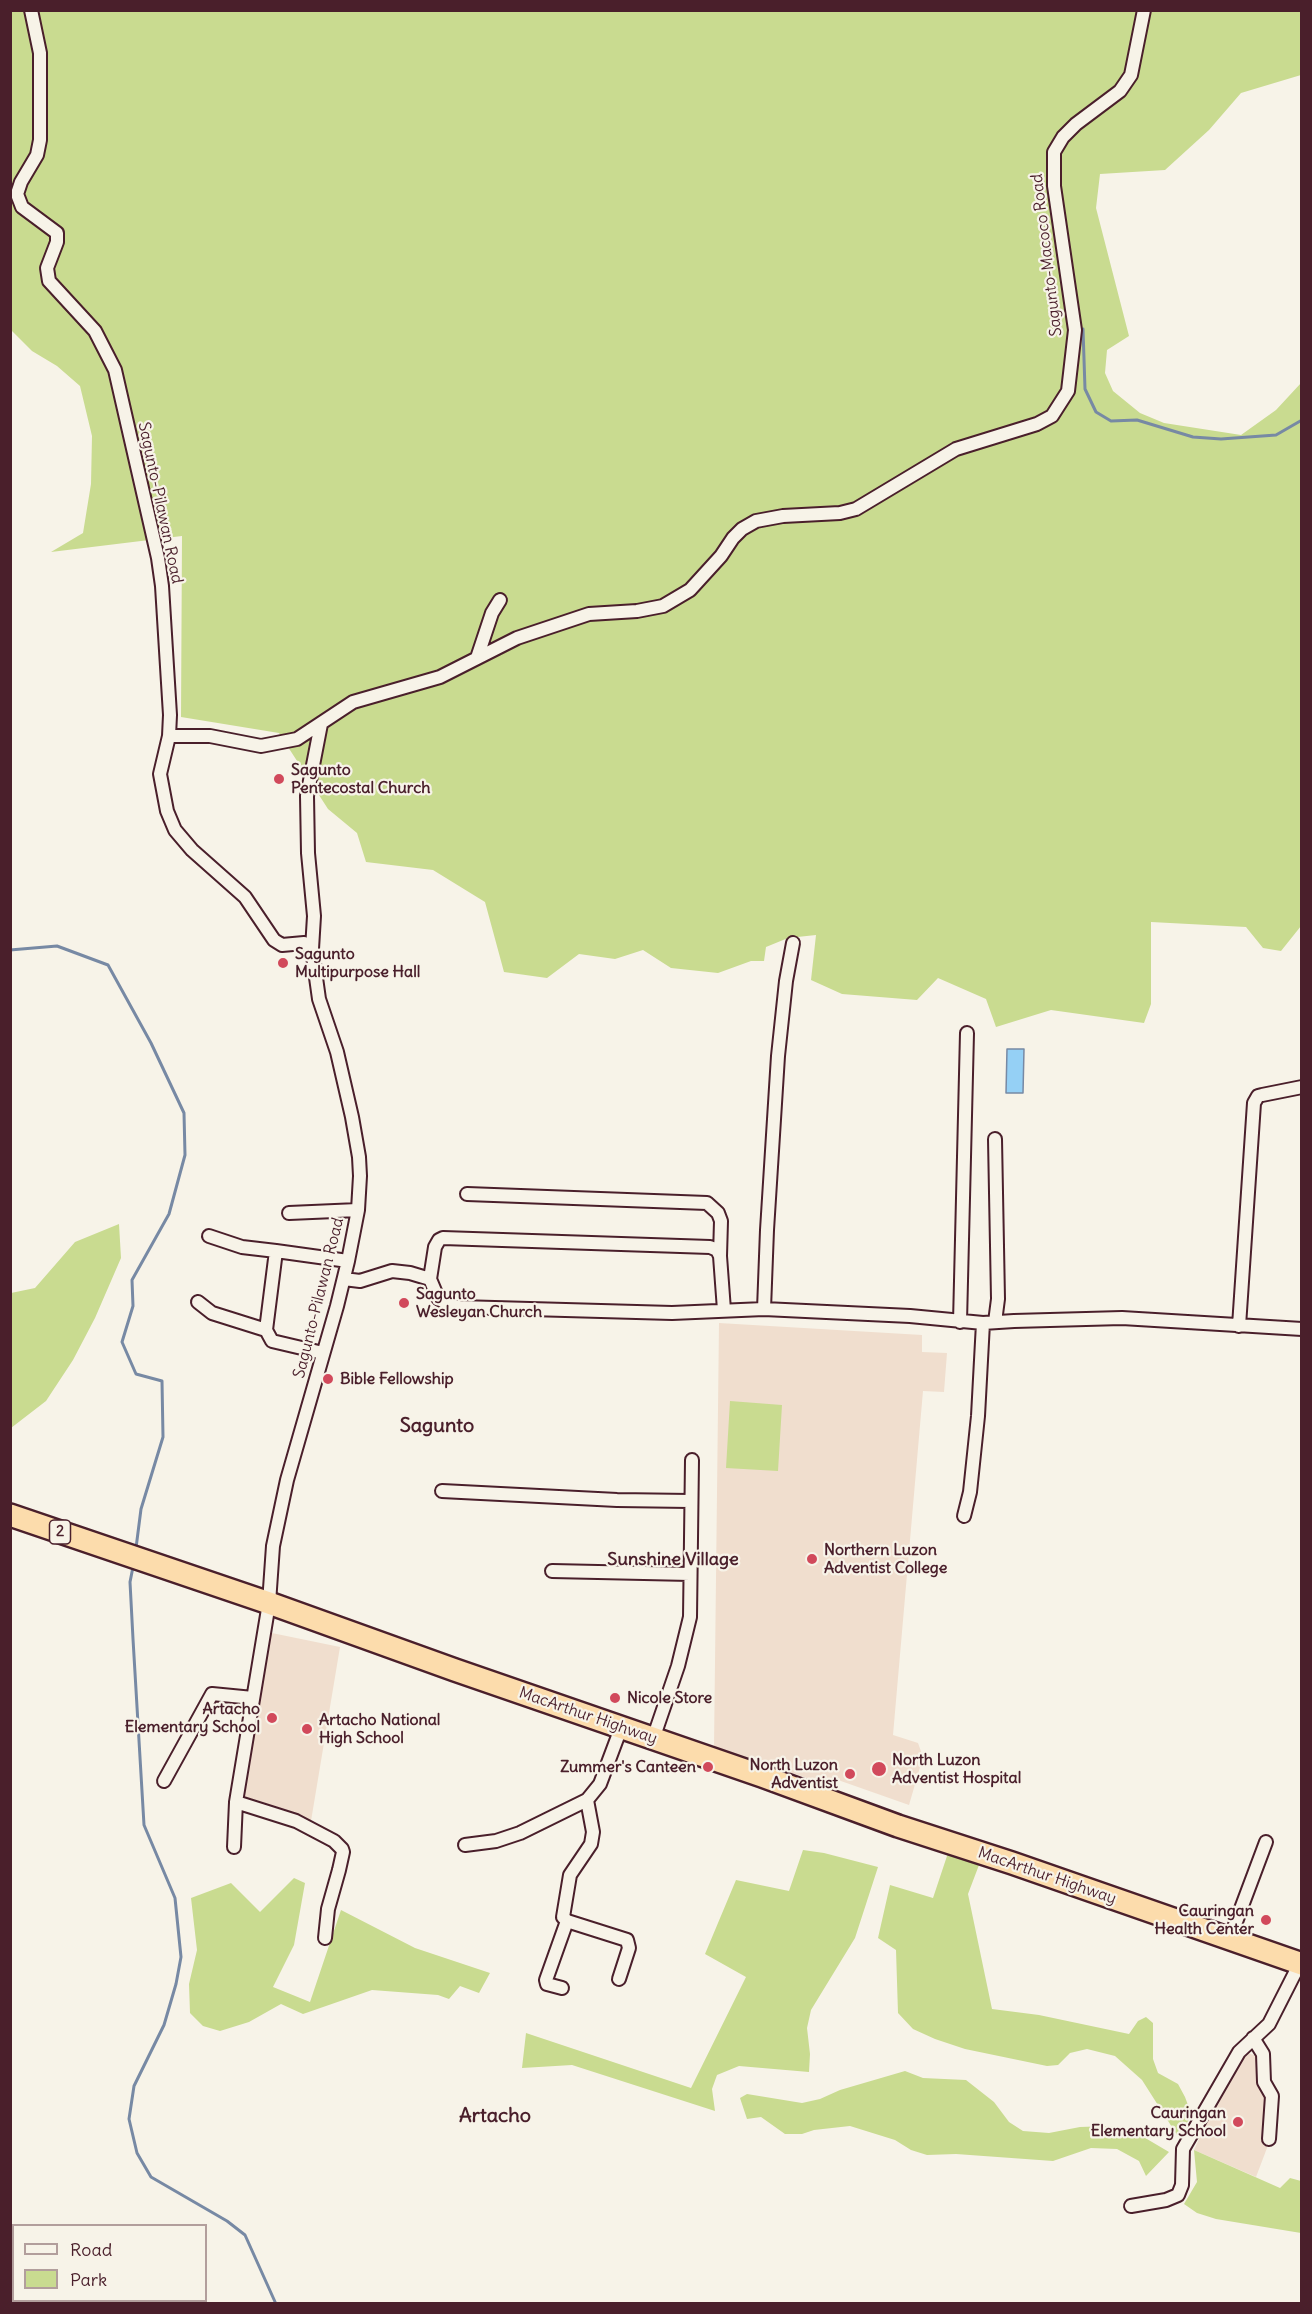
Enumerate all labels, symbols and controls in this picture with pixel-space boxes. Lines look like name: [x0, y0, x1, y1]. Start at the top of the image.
street label: Sagunto-Macoco Road: [1027, 173, 1067, 337]
street label: Sagunto-Pilawan Road: [133, 420, 187, 586]
place label: Sagunto Pentecostal Church: [291, 760, 431, 798]
marker: Sagunto Pentecostal Church: [272, 772, 286, 786]
place label: Sagunto Multipurpose Hall: [295, 944, 420, 982]
marker: Sagunto Multipurpose Hall: [276, 956, 290, 970]
street label: Sagunto-Pilawan Road: [290, 1216, 348, 1380]
place label: Sagunto Wesleyan Church: [416, 1284, 542, 1322]
marker: Sagunto Wesleyan Church: [397, 1296, 411, 1310]
place label: Bible Fellowship: [340, 1369, 454, 1389]
marker: Bible Fellowship: [321, 1372, 335, 1386]
district label: Sagunto: [400, 1414, 474, 1438]
road number: 2: [50, 1520, 70, 1544]
place label: Northern Luzon Adventist College: [824, 1540, 947, 1578]
district label: Sunshine Village: [607, 1549, 739, 1571]
marker: Northern Luzon Adventist College: [805, 1552, 819, 1566]
street label: MacArthur Highway: [516, 1683, 660, 1749]
place label: Nicole Store: [627, 1688, 712, 1708]
marker: Nicole Store: [608, 1691, 622, 1705]
place label: Artacho Elementary School: [125, 1699, 260, 1737]
place label: Artacho National High School: [319, 1710, 440, 1748]
marker: Artacho Elementary School: [265, 1711, 279, 1725]
marker: Artacho National High School: [300, 1722, 314, 1736]
place label: North Luzon Adventist Hospital: [892, 1750, 1021, 1788]
place label: North Luzon Adventist: [750, 1755, 838, 1793]
place label: Zummer's Canteen: [560, 1757, 696, 1777]
marker: Zummer's Canteen: [701, 1760, 715, 1774]
marker: North Luzon Adventist Hospital: [870, 1760, 888, 1778]
marker: North Luzon Adventist: [843, 1767, 857, 1781]
street label: MacArthur Highway: [975, 1843, 1119, 1909]
place label: Cauringan Health Center: [1155, 1901, 1254, 1939]
marker: Cauringan Health Center: [1259, 1913, 1273, 1927]
place label: Cauringan Elementary School: [1091, 2103, 1226, 2141]
district label: Artacho: [459, 2104, 531, 2128]
marker: Cauringan Elementary School: [1231, 2115, 1245, 2129]
legend: [12, 2224, 207, 2302]
text: Road: [70, 2238, 112, 2261]
text: Park: [70, 2268, 107, 2291]

